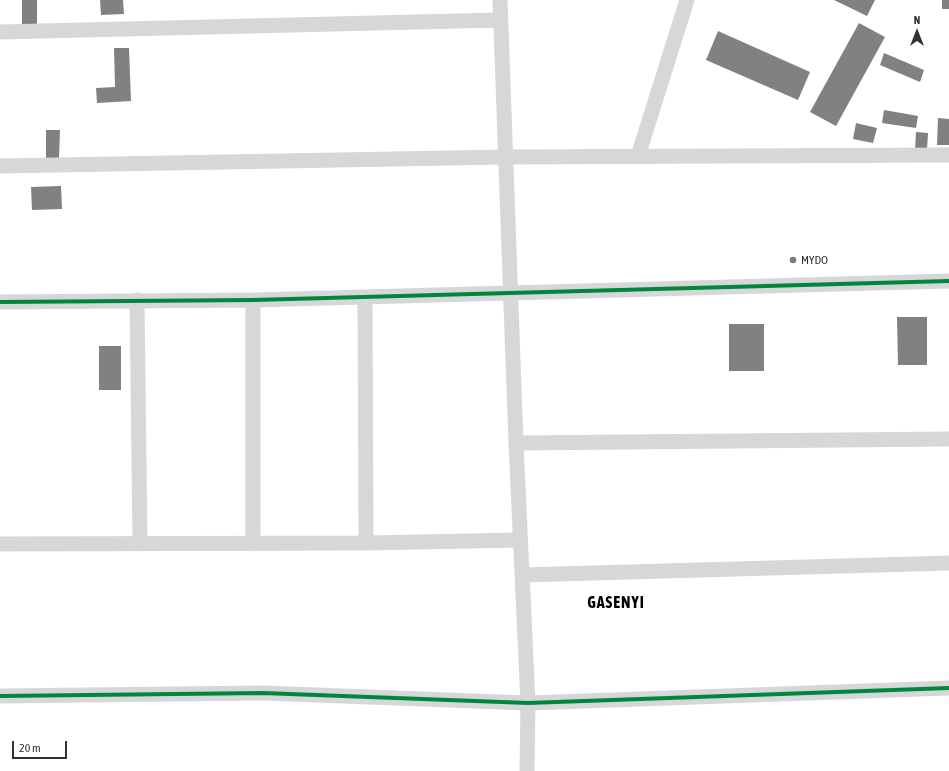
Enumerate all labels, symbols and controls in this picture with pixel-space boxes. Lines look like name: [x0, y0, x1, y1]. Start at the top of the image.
north arrow: [897, 12, 937, 52]
text: N: [914, 14, 920, 26]
place label: MYDO: [801, 253, 828, 267]
marker: MYDO: [788, 255, 798, 265]
district label: GASENYI: [587, 593, 645, 613]
scale bar: [14, 733, 69, 759]
text: 20 m: [19, 741, 41, 755]

